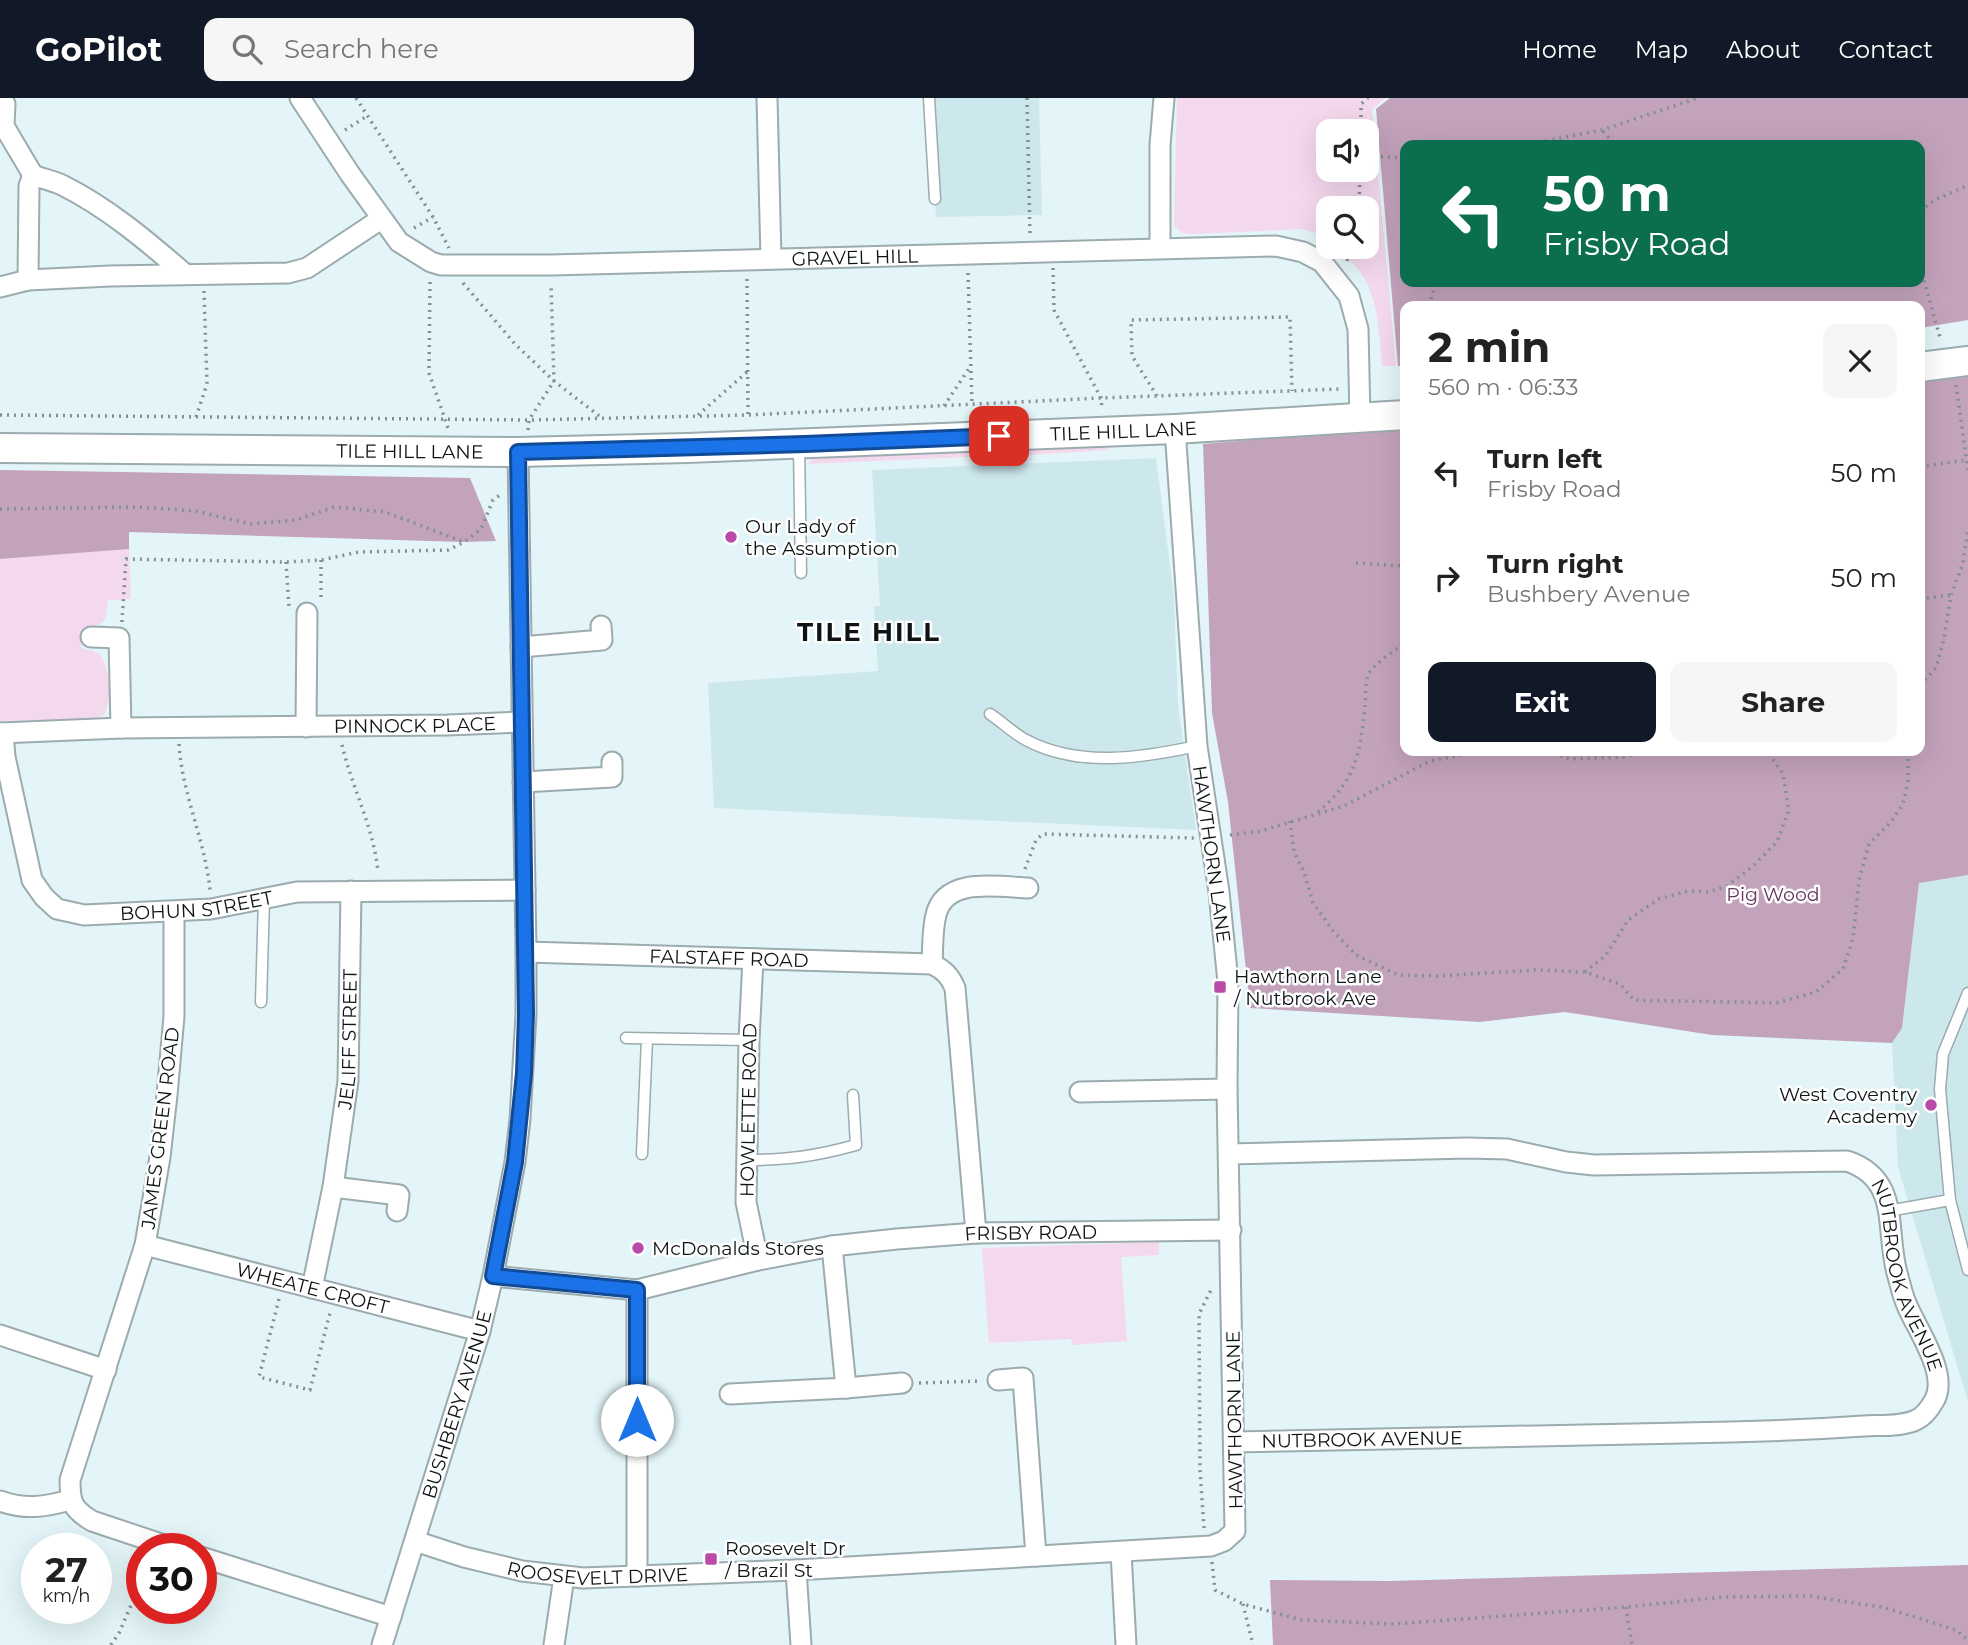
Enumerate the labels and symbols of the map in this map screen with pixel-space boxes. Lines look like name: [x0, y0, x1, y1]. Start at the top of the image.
street label: GRAVEL HILL: [791, 244, 919, 271]
pin: [969, 406, 1029, 466]
street label: TILE HILL LANE: [1050, 417, 1198, 446]
street label: TILE HILL LANE: [336, 440, 484, 464]
place label: Our Lady of the Assumption: [745, 515, 897, 560]
marker: Our Lady of the Assumption: [723, 529, 739, 545]
district label: TILE HILL: [797, 616, 941, 648]
street label: PINNOCK PLACE: [334, 712, 497, 738]
street label: HAWTHORN LANE: [1188, 764, 1235, 944]
park label: Pig Wood: [1726, 883, 1820, 906]
street label: BOHUN STREET: [119, 886, 275, 925]
street label: FALSTAFF ROAD: [649, 945, 809, 972]
place label: Hawthorn Lane / Nutbrook Ave: [1233, 965, 1382, 1010]
street label: JELIFF STREET: [333, 969, 362, 1112]
marker: Hawthorn Lane / Nutbrook Ave: [1212, 979, 1228, 995]
street label: HOWLETTE ROAD: [735, 1023, 762, 1197]
street label: JAMES GREEN ROAD: [137, 1026, 184, 1231]
place label: West Coventry Academy: [1779, 1083, 1918, 1128]
marker: West Coventry Academy: [1923, 1097, 1939, 1113]
street label: NUTBROOK AVENUE: [1866, 1175, 1947, 1374]
street label: FRISBY ROAD: [964, 1221, 1097, 1246]
place label: McDonalds Stores: [652, 1237, 824, 1260]
marker: McDonalds Stores: [630, 1240, 646, 1256]
street label: WHEATE CROFT: [234, 1258, 391, 1319]
street label: BUSHBERY AVENUE: [417, 1308, 497, 1502]
street label: HAWTHORN LANE: [1221, 1330, 1248, 1510]
position arrow: [600, 1383, 674, 1457]
street label: NUTBROOK AVENUE: [1261, 1426, 1463, 1453]
speed limit sign: 30: [126, 1533, 217, 1624]
place label: Roosevelt Dr / Brazil St: [724, 1537, 846, 1582]
marker: Roosevelt Dr / Brazil St: [703, 1551, 719, 1567]
street label: ROOSEVELT DRIVE: [504, 1557, 689, 1591]

